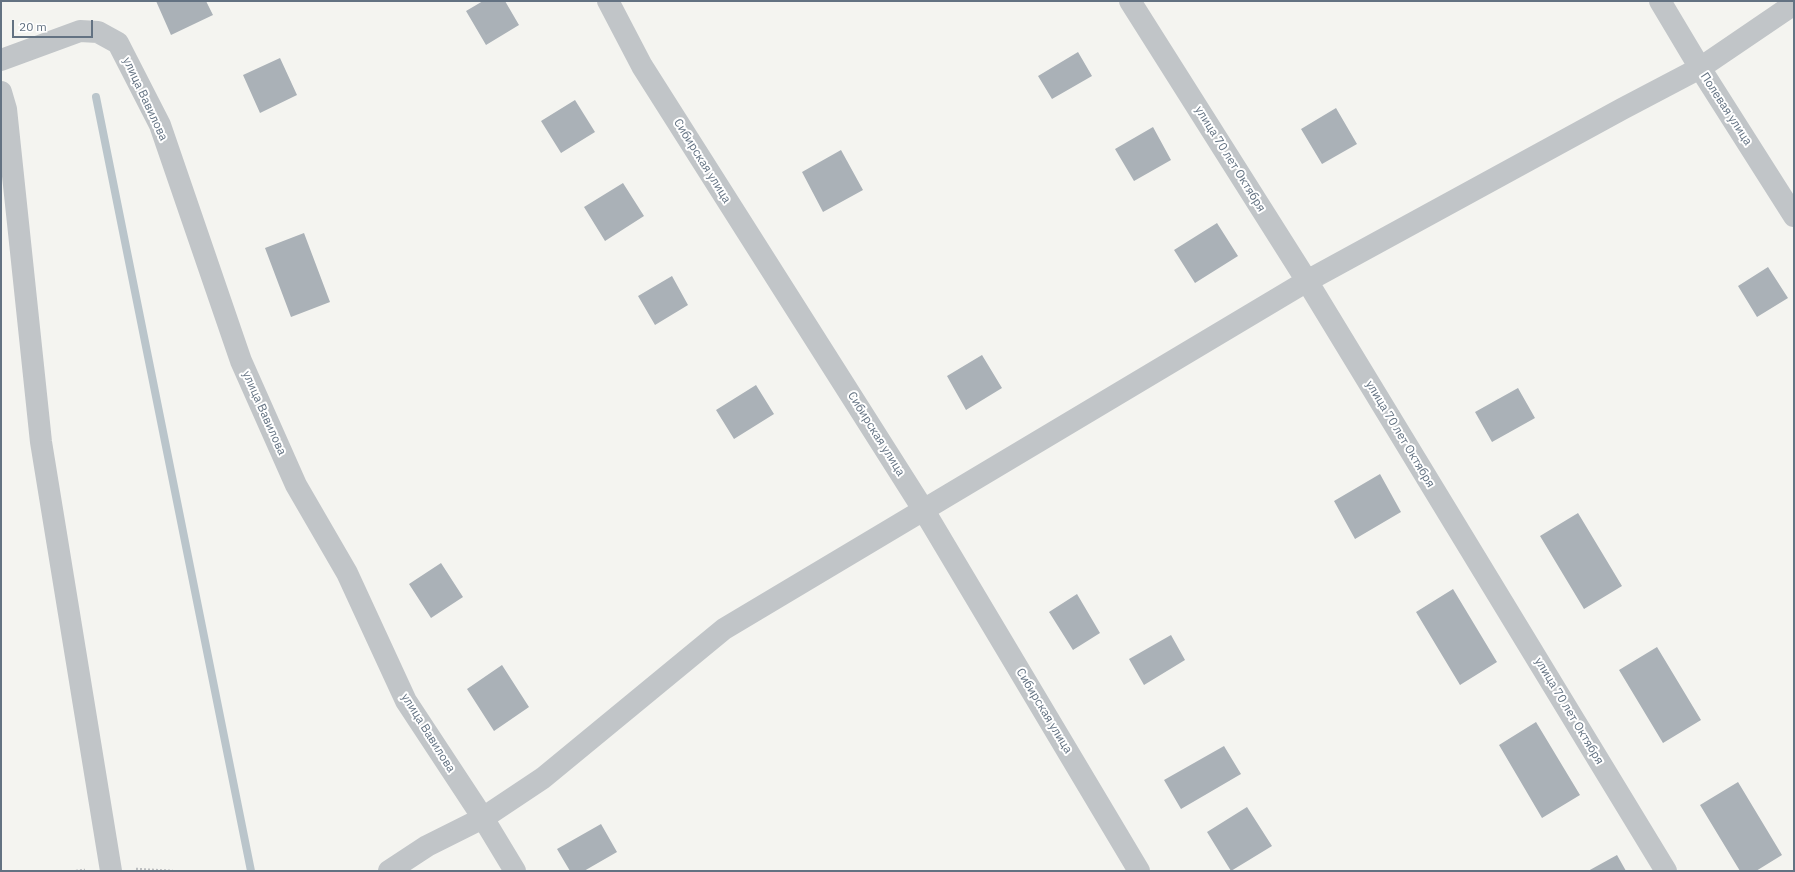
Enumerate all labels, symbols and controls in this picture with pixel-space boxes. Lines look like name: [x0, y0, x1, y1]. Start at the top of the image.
scale bar: [14, 12, 95, 38]
text: 20 m: [19, 19, 47, 34]
street label: улица Вавилова: [119, 55, 171, 143]
street label: Полевая улица: [1697, 70, 1755, 148]
street label: улица 70 лет Октября: [1192, 103, 1268, 215]
street label: Сибирская улица: [670, 116, 734, 206]
street label: улица Вавилова: [239, 369, 289, 457]
street label: улица 70 лет Октября: [1362, 378, 1438, 490]
street label: Сибирская улица: [844, 389, 908, 479]
street label: улица 70 лет Октября: [1531, 655, 1607, 767]
street label: Сибирская улица: [1013, 666, 1075, 756]
street label: улица Вавилова: [398, 691, 458, 775]

